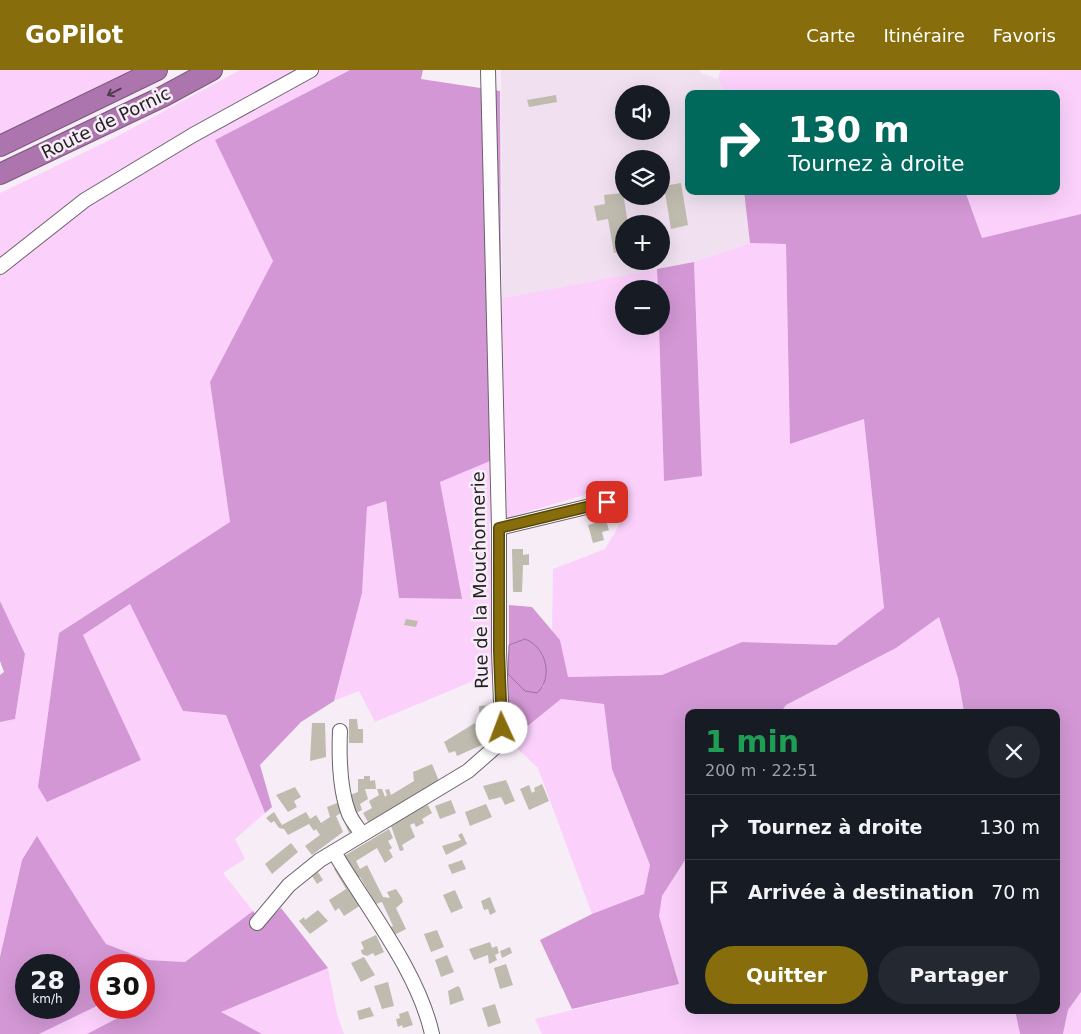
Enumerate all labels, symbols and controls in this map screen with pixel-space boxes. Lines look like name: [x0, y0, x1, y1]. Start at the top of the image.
text: GoPilot: [25, 21, 123, 49]
text: Carte: [806, 25, 855, 46]
text: Itinéraire: [883, 25, 965, 46]
text: Favoris: [993, 25, 1056, 46]
street label: Route de Pornic: [38, 82, 174, 163]
map controls: [615, 85, 670, 335]
button: sound: [615, 85, 670, 140]
one-way arrow: [106, 87, 121, 97]
icon: right: [705, 110, 770, 175]
text: 130 m: [788, 110, 910, 150]
button: layers: [615, 150, 670, 205]
text: Tournez à droite: [788, 151, 965, 176]
button: +: [615, 215, 670, 270]
button: −: [615, 280, 670, 335]
street label: Rue de la Mouchonnerie: [467, 471, 492, 689]
pin: [586, 481, 628, 523]
icon: arrive: [593, 488, 621, 516]
position arrow: [475, 701, 527, 753]
text: 1 min: [705, 724, 799, 759]
button: close: [988, 726, 1040, 778]
text: 200 m · 22:51: [705, 761, 818, 780]
icon: right: [705, 813, 733, 841]
text: Tournez à droite: [748, 816, 922, 838]
text: 130 m: [979, 816, 1040, 838]
icon: arrive: [705, 878, 733, 906]
text: Arrivée à destination: [748, 881, 974, 903]
text: 70 m: [991, 881, 1040, 903]
button: Quitter: [705, 946, 868, 1004]
button: Partager: [878, 946, 1040, 1004]
speed limit sign: 30: [90, 954, 155, 1019]
text: 28: [30, 966, 65, 995]
text: km/h: [32, 992, 63, 1006]

